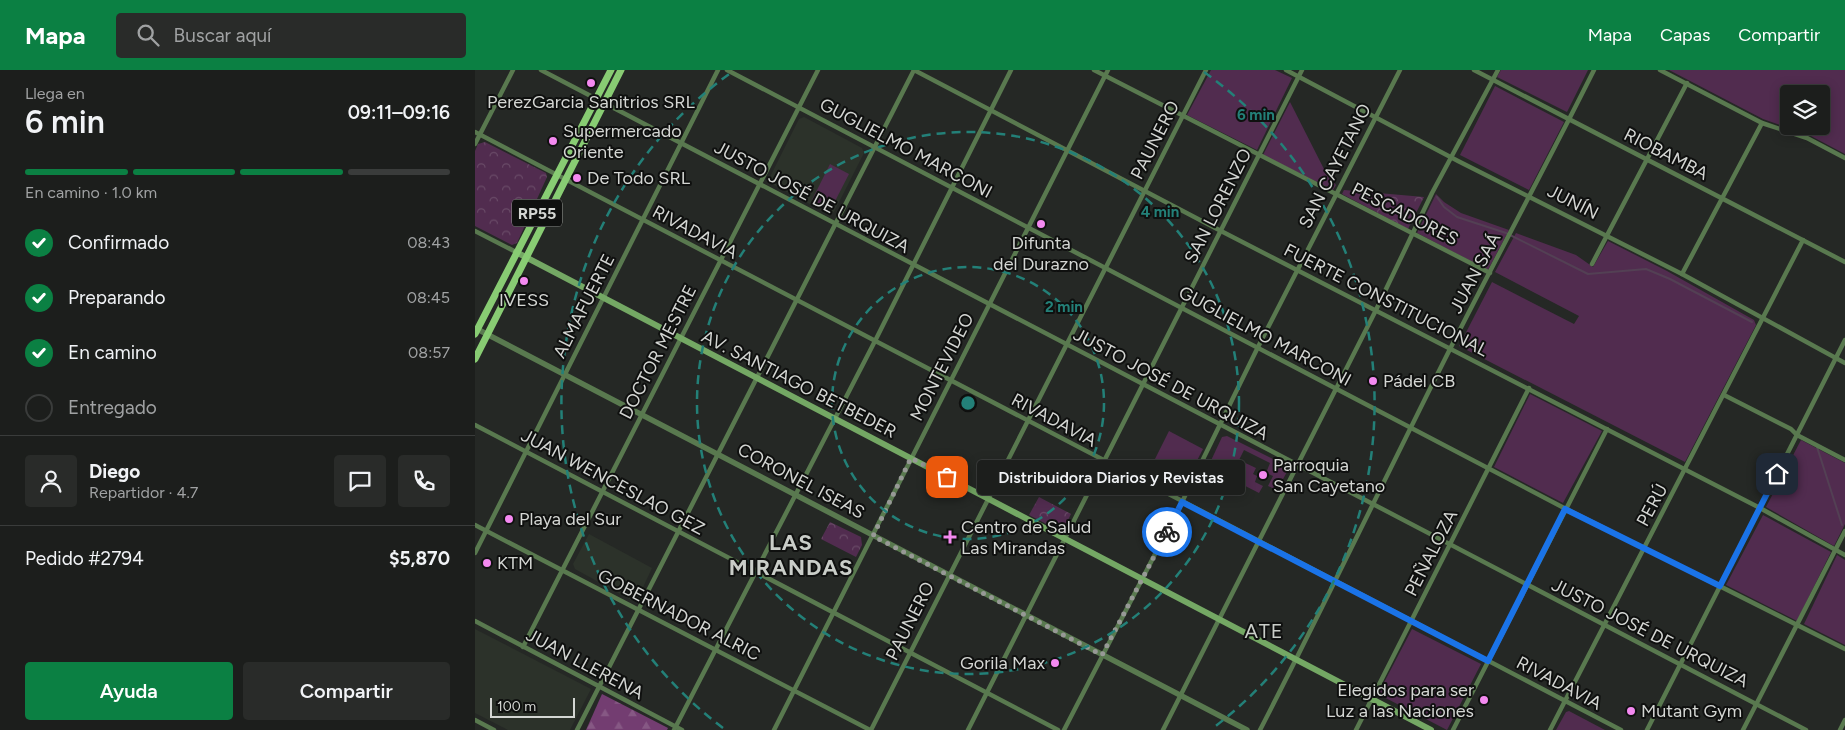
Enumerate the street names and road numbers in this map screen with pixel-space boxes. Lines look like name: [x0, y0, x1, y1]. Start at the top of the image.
street label: GUGLIELMO MARCONI: [816, 93, 996, 203]
street label: PAUNERO: [1126, 97, 1184, 183]
street label: SAN CAYETANO: [1294, 100, 1376, 232]
street label: RIOBAMBA: [1620, 123, 1712, 185]
street label: JUSTO JOSÉ DE URQUIZA: [711, 136, 913, 258]
street label: SAN LORENZO: [1180, 145, 1256, 267]
street label: PESCADORES: [1348, 178, 1462, 250]
street label: JUNÍN: [1544, 180, 1602, 224]
road number: RP55: [512, 200, 562, 226]
street label: RIVADAVIA: [649, 200, 741, 264]
street label: JUAN SAÁ: [1445, 229, 1505, 317]
street label: FUERTE CONSTITUCIONAL: [1280, 239, 1492, 361]
street label: ALMAFUERTE: [548, 250, 620, 362]
street label: DOCTOR MESTRE: [615, 281, 701, 423]
street label: GUGLIELMO MARCONI: [1175, 281, 1355, 391]
street label: MONTEVIDEO: [905, 309, 979, 425]
street label: JUSTO JOSÉ DE URQUIZA: [1070, 323, 1272, 445]
street label: AV. SANTIAGO BETBEDER: [698, 325, 900, 443]
street label: RIVADAVIA: [1008, 388, 1100, 452]
street label: JUAN WENCESLAO GEZ: [518, 424, 708, 540]
street label: CORONEL ISEAS: [734, 438, 868, 524]
street label: PERÚ: [1632, 480, 1672, 530]
street label: PEÑALOZA: [1400, 506, 1462, 600]
street label: GOBERNADOR ALRIC: [594, 564, 764, 666]
street label: JUSTO JOSÉ DE URQUIZA: [1548, 574, 1752, 692]
street label: PAUNERO: [881, 578, 939, 664]
street label: JUAN LLERENA: [522, 624, 648, 704]
street label: RIVADAVIA: [1513, 651, 1605, 715]

